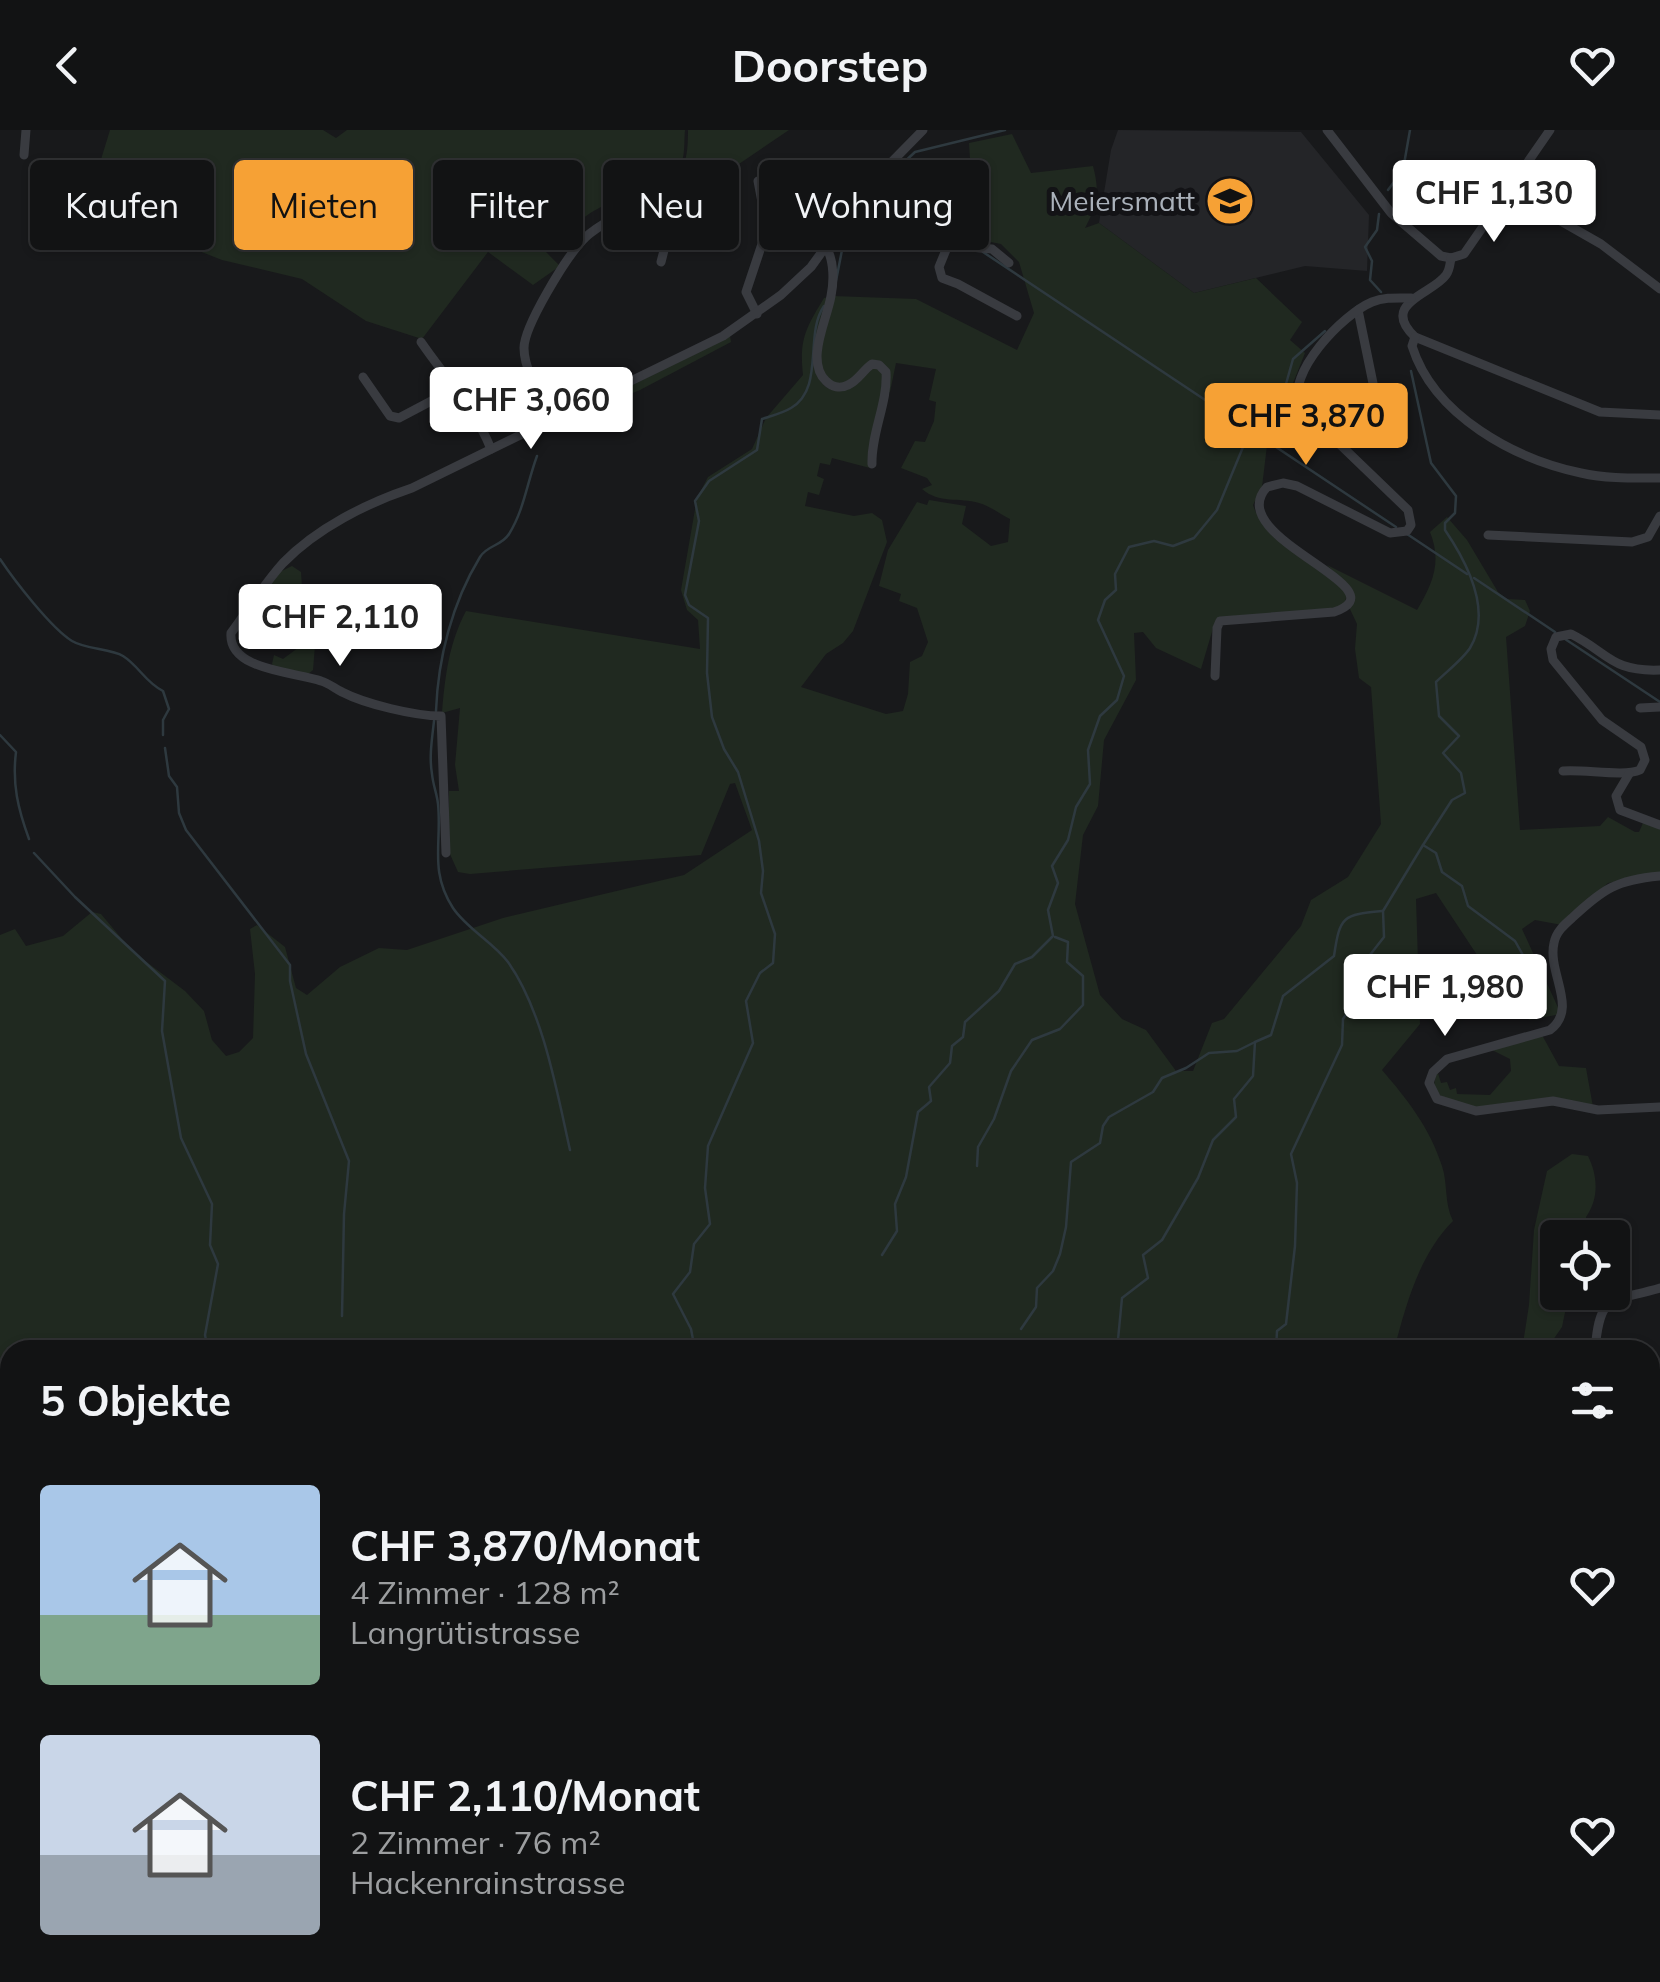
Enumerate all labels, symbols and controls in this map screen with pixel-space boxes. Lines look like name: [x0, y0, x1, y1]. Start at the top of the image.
text: Doorstep: [732, 37, 928, 93]
icon: back: [40, 38, 95, 93]
icon: heart: [1565, 38, 1620, 93]
chip: Kaufen: [30, 160, 214, 250]
chip: Mieten: [234, 160, 413, 250]
chip: Filter: [433, 160, 583, 250]
chip: Neu: [603, 160, 739, 250]
chip: Wohnung: [759, 160, 989, 250]
pin: CHF 1,130: [1380, 160, 1608, 245]
text: CHF 1,130: [1415, 172, 1573, 212]
school or university icon: Meiersmatt: [1204, 175, 1256, 227]
place label: Meiersmatt: [1049, 183, 1195, 218]
pin: CHF 3,060: [417, 367, 645, 452]
text: CHF 3,060: [452, 379, 610, 419]
pin: CHF 3,870: [1192, 383, 1420, 468]
text: CHF 3,870: [1227, 395, 1385, 435]
pin: CHF 2,110: [226, 584, 454, 669]
text: CHF 2,110: [261, 596, 419, 636]
pin: CHF 1,980: [1331, 954, 1559, 1039]
text: CHF 1,980: [1366, 966, 1524, 1006]
map controls: [1540, 1220, 1630, 1310]
button: locate: [1540, 1220, 1630, 1310]
icon: filters: [1565, 1373, 1620, 1428]
text: 5 Objekte: [40, 1374, 231, 1427]
text: CHF 3,870/Monat: [350, 1519, 700, 1572]
icon: home: [120, 1525, 240, 1645]
icon: heart: [1565, 1558, 1620, 1613]
text: 4 Zimmer · 128 m²: [350, 1572, 620, 1612]
text: Langrütistrasse: [350, 1612, 580, 1652]
text: CHF 2,110/Monat: [350, 1769, 700, 1822]
icon: home: [120, 1775, 240, 1895]
icon: heart: [1565, 1808, 1620, 1863]
text: 2 Zimmer · 76 m²: [350, 1822, 601, 1862]
text: Hackenrainstrasse: [350, 1862, 626, 1902]

